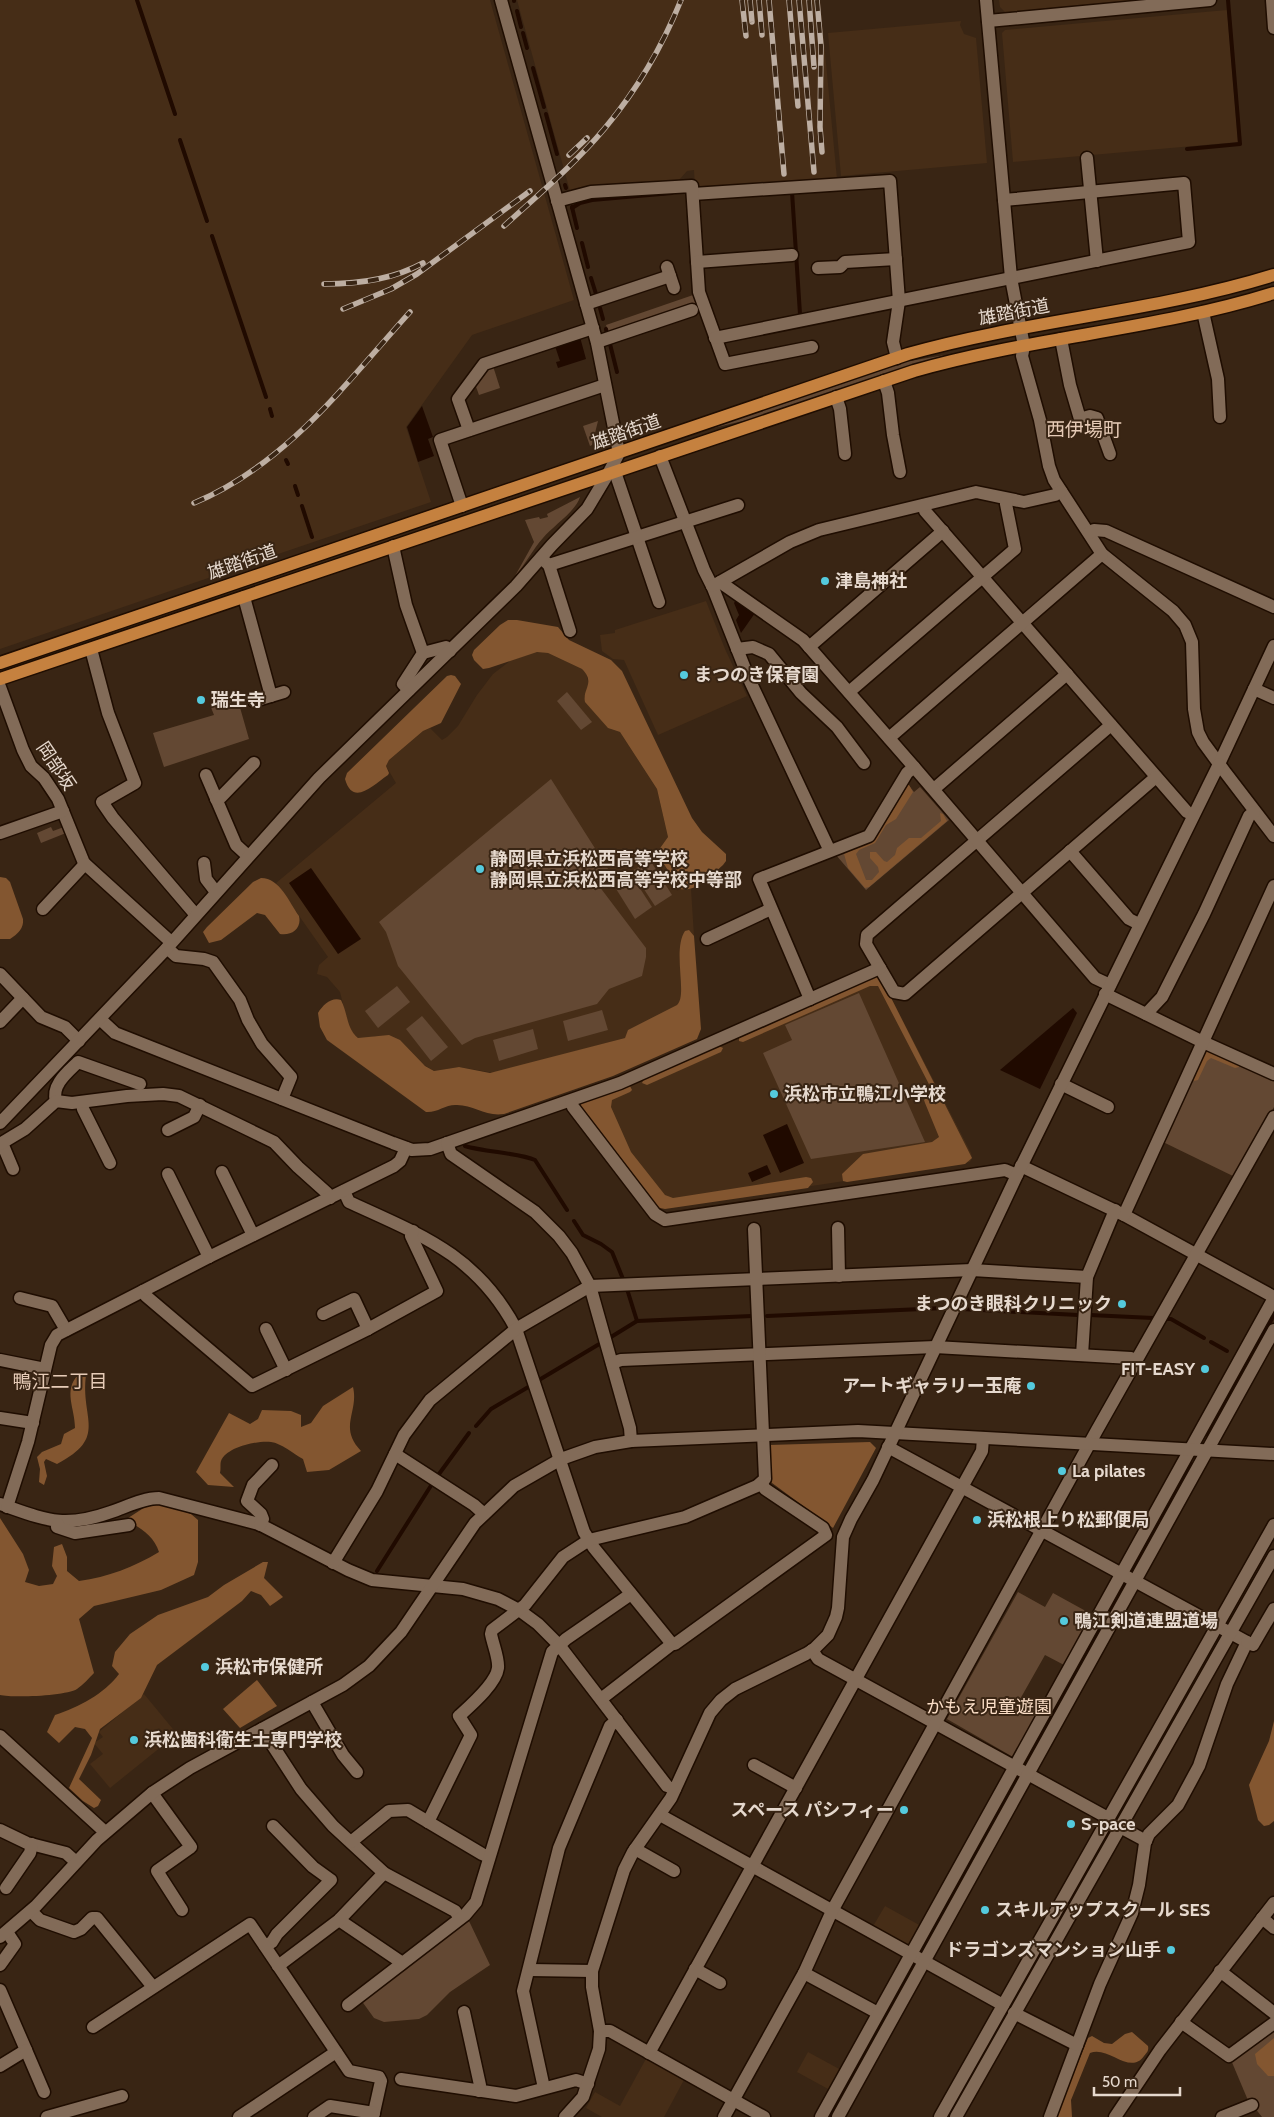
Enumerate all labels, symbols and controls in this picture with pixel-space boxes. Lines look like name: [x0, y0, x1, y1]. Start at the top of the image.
street label: 雄踏街道: [977, 294, 1051, 330]
street label: 雄踏街道: [588, 410, 664, 454]
district label: 西伊場町: [1046, 418, 1122, 441]
street label: 雄踏街道: [204, 540, 280, 584]
place label: 津島神社: [835, 570, 907, 592]
marker: 津島神社: [819, 575, 831, 587]
place label: まつのき保育園: [694, 664, 819, 686]
marker: まつのき保育園: [678, 669, 690, 681]
place label: 瑞生寺: [211, 689, 265, 711]
marker: 瑞生寺: [195, 694, 207, 706]
street label: 岡部坂: [32, 737, 80, 795]
place label: 静岡県立浜松西高等学校 静岡県立浜松西高等学校中等部: [490, 848, 742, 891]
marker: 静岡県立浜松西高等学校 静岡県立浜松西高等学校中等部: [474, 863, 486, 875]
place label: 浜松市立鴨江小学校: [784, 1083, 946, 1105]
marker: 浜松市立鴨江小学校: [768, 1088, 780, 1100]
place label: まつのき眼科クリニック: [915, 1293, 1112, 1315]
marker: まつのき眼科クリニック: [1116, 1298, 1128, 1310]
place label: FIT-EASY: [1121, 1358, 1196, 1380]
marker: FIT-EASY: [1199, 1363, 1211, 1375]
district label: 鴨江二丁目: [12, 1370, 108, 1393]
place label: アートギャラリー玉庵: [842, 1375, 1021, 1397]
marker: アートギャラリー玉庵: [1025, 1380, 1037, 1392]
place label: La pilates: [1072, 1460, 1146, 1482]
marker: La pilates: [1056, 1465, 1068, 1477]
place label: 浜松根上り松郵便局: [987, 1509, 1149, 1531]
marker: 浜松根上り松郵便局: [971, 1514, 983, 1526]
place label: 鴨江剣道連盟道場: [1074, 1610, 1218, 1632]
marker: 鴨江剣道連盟道場: [1058, 1615, 1070, 1627]
place label: 浜松市保健所: [215, 1656, 323, 1678]
marker: 浜松市保健所: [199, 1661, 211, 1673]
park label: かもえ児童遊園: [926, 1696, 1052, 1718]
place label: 浜松歯科衛生士専門学校: [144, 1729, 342, 1751]
marker: 浜松歯科衛生士専門学校: [128, 1734, 140, 1746]
place label: スペース パシフィー: [730, 1799, 894, 1821]
marker: スペース パシフィー: [898, 1804, 910, 1816]
place label: S-pace: [1081, 1813, 1136, 1835]
marker: S-pace: [1065, 1818, 1077, 1830]
place label: スキルアップスクール SES: [995, 1899, 1210, 1921]
marker: スキルアップスクール SES: [979, 1904, 991, 1916]
place label: ドラゴンズマンション山手: [945, 1939, 1161, 1961]
marker: ドラゴンズマンション山手: [1165, 1944, 1177, 1956]
scale bar: [1094, 2064, 1180, 2096]
text: 50 m: [1102, 2073, 1137, 2091]

